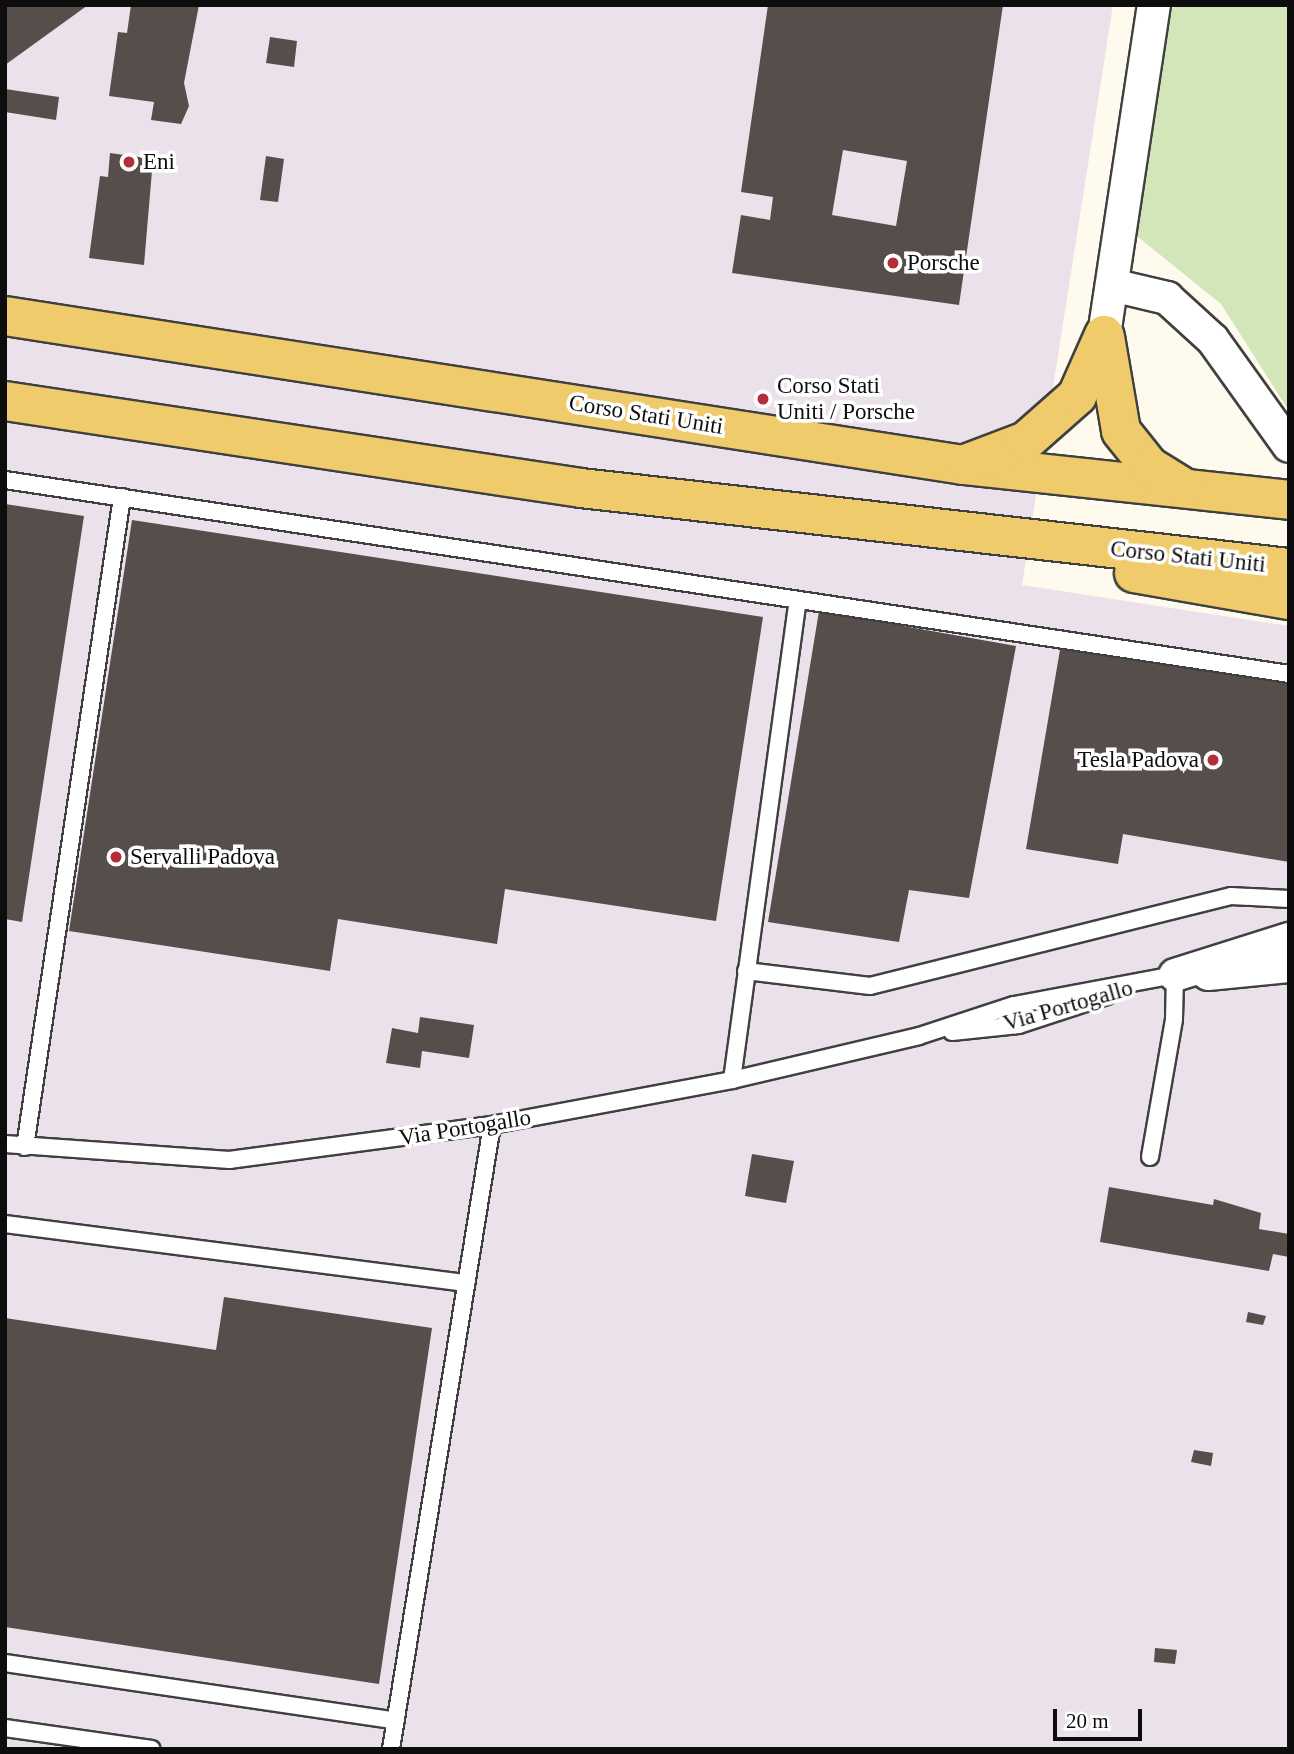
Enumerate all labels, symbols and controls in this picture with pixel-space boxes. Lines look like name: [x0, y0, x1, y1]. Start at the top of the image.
place label: Eni: [143, 148, 175, 176]
marker: Eni: [121, 154, 137, 170]
place label: Porsche: [907, 249, 980, 277]
marker: Porsche: [885, 255, 901, 271]
place label: Corso Stati Uniti / Porsche: [777, 372, 915, 426]
street label: Corso Stati Uniti: [567, 389, 725, 441]
marker: Corso Stati Uniti / Porsche: [755, 391, 771, 407]
street label: Corso Stati Uniti: [1109, 535, 1267, 579]
place label: Tesla Padova: [1077, 746, 1199, 774]
marker: Tesla Padova: [1205, 752, 1221, 768]
place label: Servalli Padova: [130, 843, 275, 871]
marker: Servalli Padova: [108, 849, 124, 865]
street label: Via Portogallo: [1000, 974, 1136, 1038]
street label: Via Portogallo: [397, 1104, 533, 1152]
scale bar: [1056, 1694, 1145, 1738]
text: 20 m: [1066, 1709, 1109, 1733]

